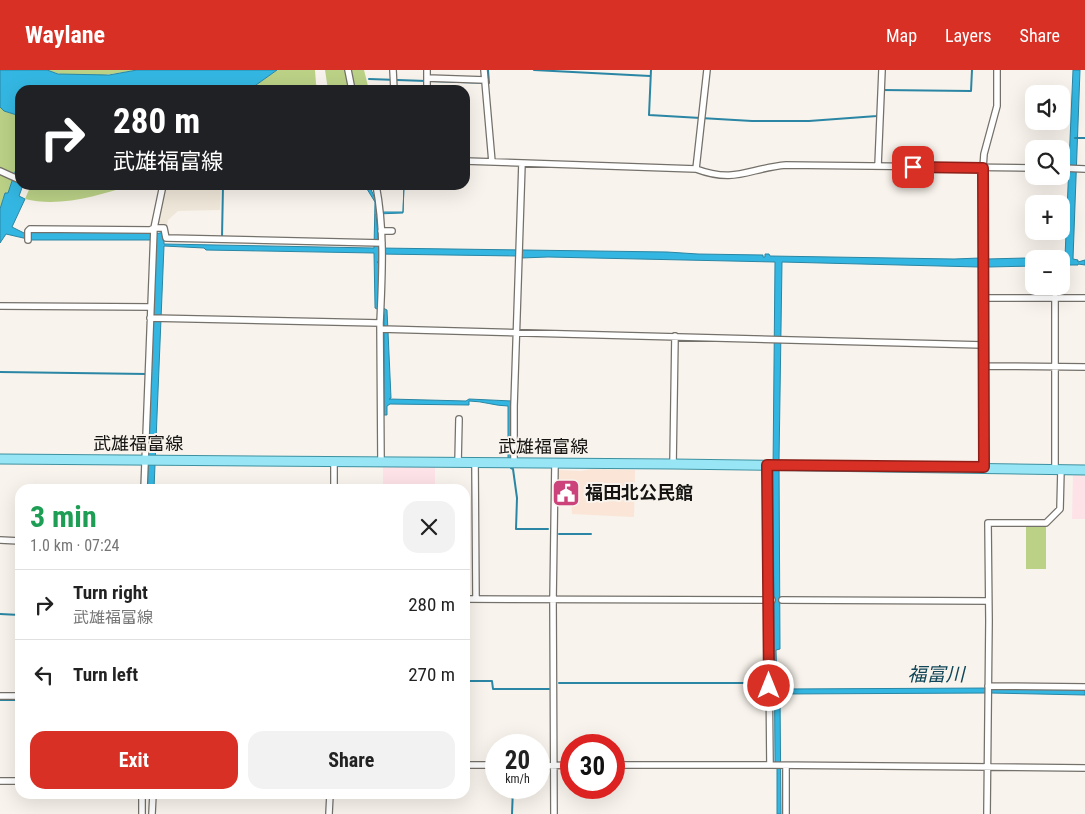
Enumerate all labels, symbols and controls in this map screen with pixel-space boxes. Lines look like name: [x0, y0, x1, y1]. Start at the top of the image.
text: Waylane: [25, 21, 105, 49]
text: Map: [886, 25, 917, 46]
text: Layers: [945, 25, 992, 46]
text: Share: [1020, 25, 1060, 46]
map controls: [1025, 85, 1070, 295]
button: sound: [1025, 85, 1070, 130]
text: 280 m: [113, 101, 200, 142]
icon: right: [30, 105, 95, 170]
button: search: [1025, 140, 1070, 185]
pin: [892, 146, 934, 188]
text: 武雄福富線: [113, 149, 223, 174]
icon: arrive: [899, 153, 927, 181]
button: +: [1025, 195, 1070, 240]
button: −: [1025, 250, 1070, 295]
street label: 武雄福富線: [93, 433, 183, 454]
street label: 武雄福富線: [498, 436, 588, 457]
public building icon: 福田北公民館: [551, 478, 581, 508]
place label: 福田北公民館: [585, 482, 693, 503]
text: 3 min: [30, 499, 97, 534]
button: close: [403, 501, 455, 553]
text: 1.0 km · 07:24: [30, 536, 120, 555]
text: Turn right: [73, 581, 148, 604]
icon: right: [30, 591, 58, 619]
text: 280 m: [408, 593, 455, 616]
text: 武雄福富線: [73, 608, 153, 627]
position arrow: [742, 659, 794, 711]
icon: left: [30, 661, 58, 689]
text: Turn left: [73, 663, 138, 686]
text: 270 m: [408, 663, 455, 686]
water label: 福富川: [907, 663, 966, 686]
button: Exit: [30, 731, 238, 789]
button: Share: [248, 731, 455, 789]
speed limit sign: 30: [560, 734, 625, 799]
text: 20: [505, 746, 530, 775]
text: km/h: [505, 772, 530, 786]

